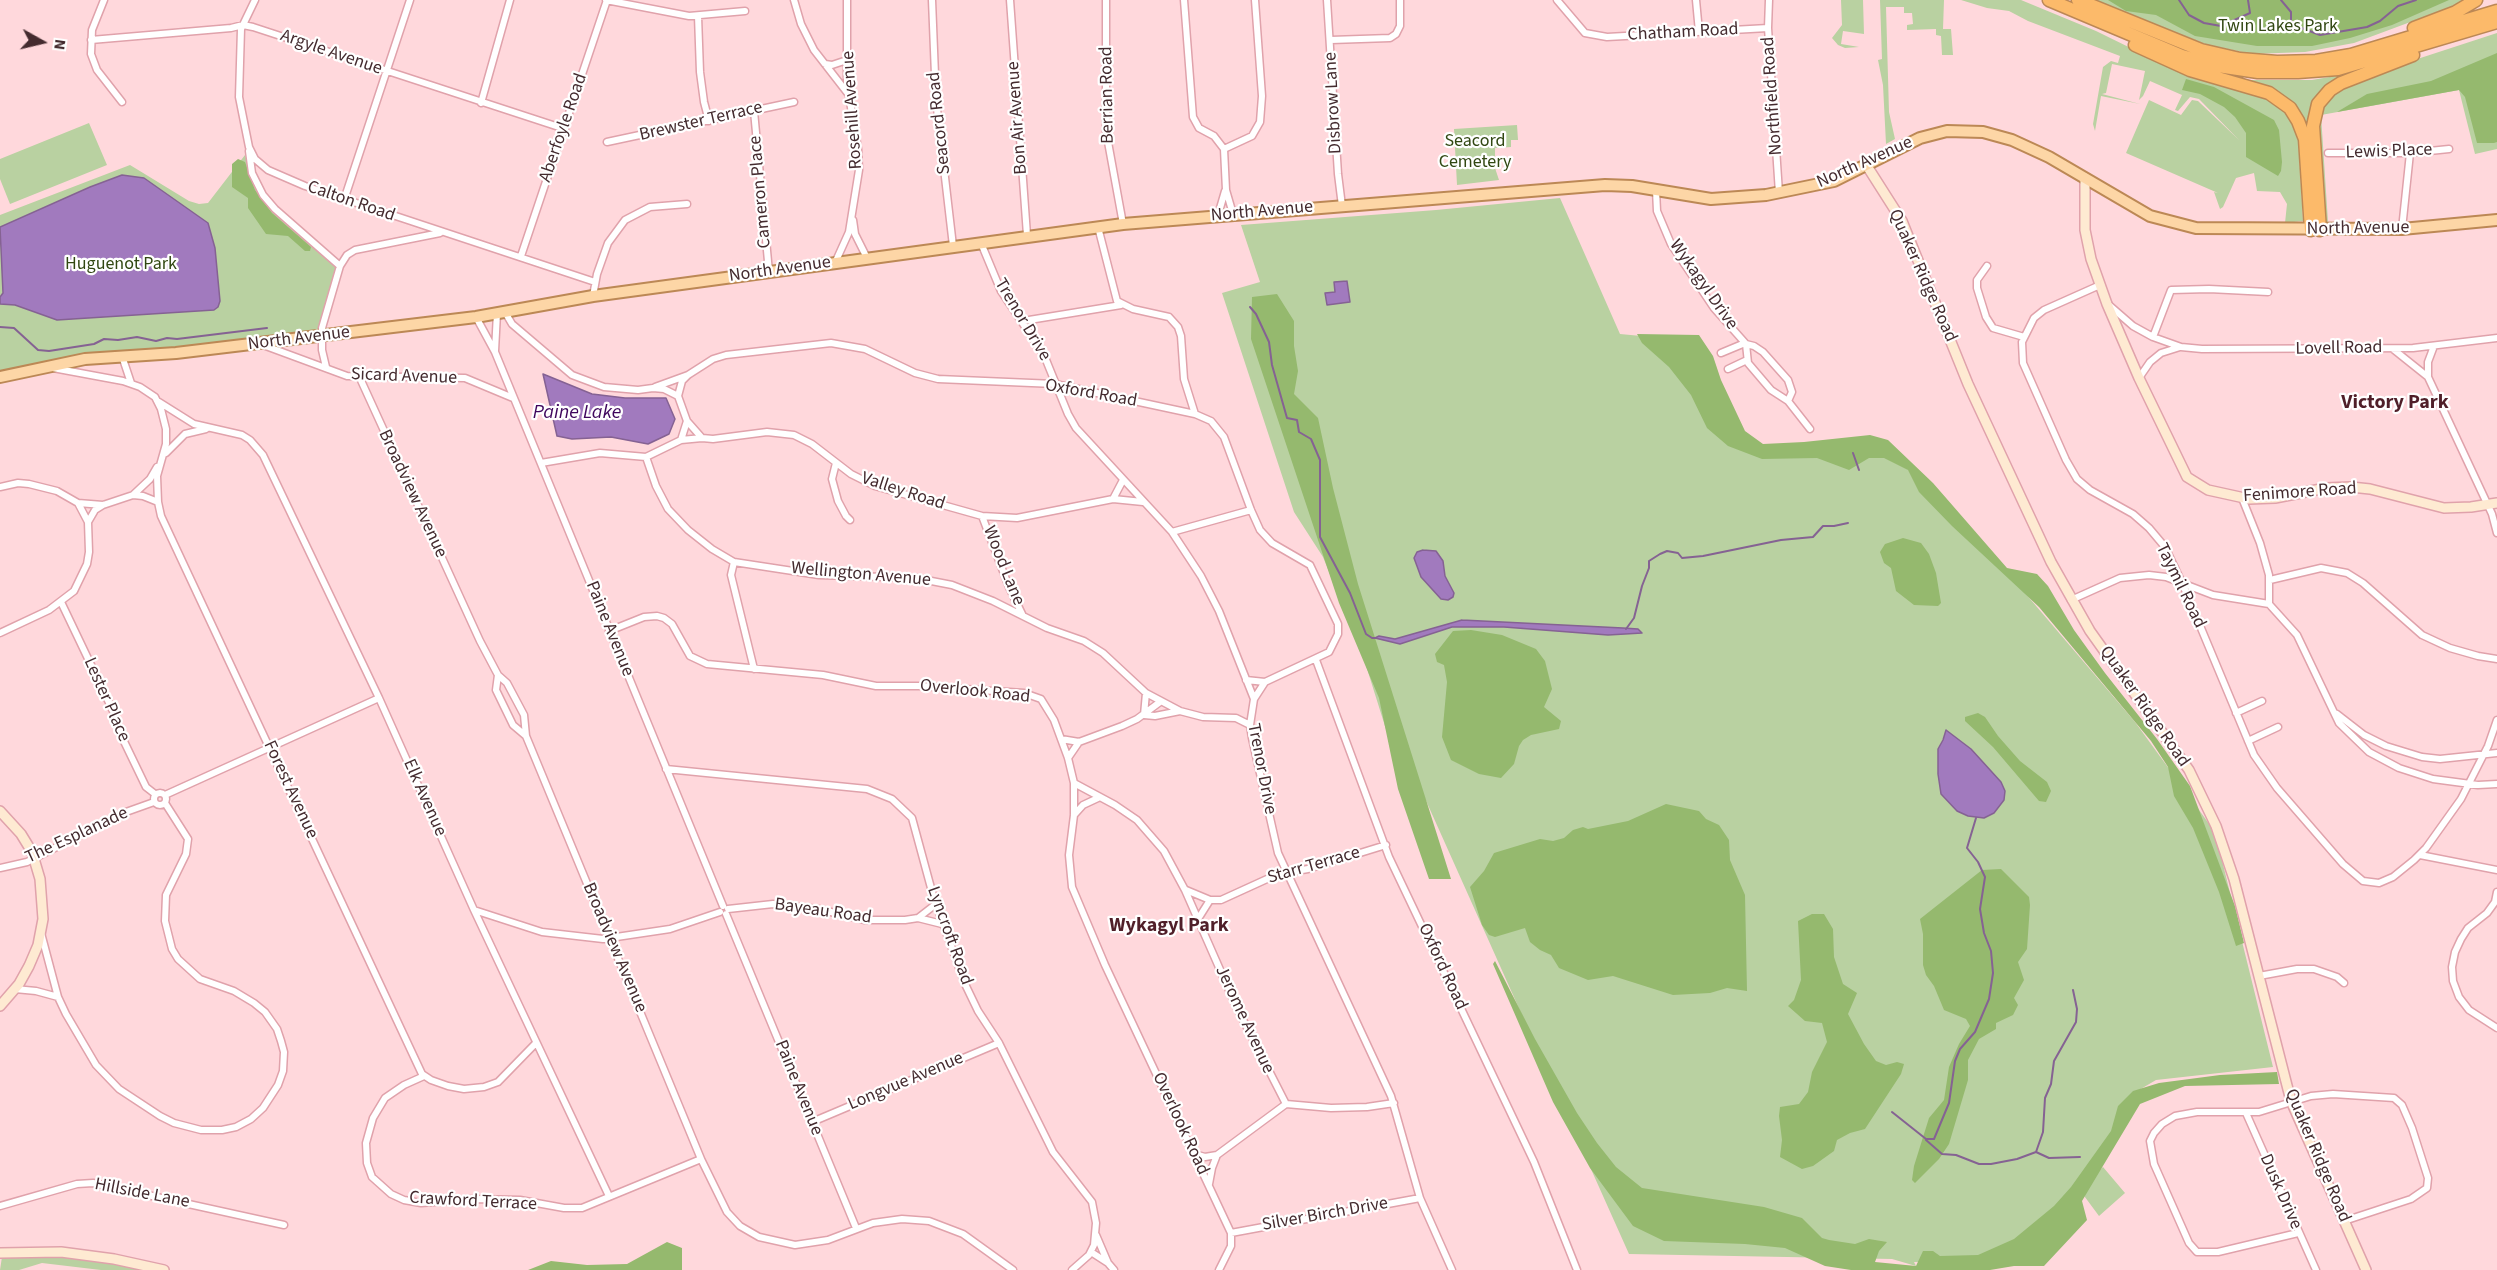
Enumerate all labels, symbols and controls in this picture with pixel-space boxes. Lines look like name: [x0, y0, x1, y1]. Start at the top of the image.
north arrow: [12, 12, 72, 72]
park label: Twin Lakes Park: [2218, 16, 2338, 38]
street label: Chatham Road: [1627, 19, 1739, 47]
street label: Argyle Avenue: [277, 26, 385, 80]
street label: Northfield Road: [1758, 36, 1788, 156]
text: N: [48, 38, 71, 51]
street label: Berrian Road: [1096, 46, 1120, 144]
street label: Rosehill Avenue: [838, 50, 868, 170]
street label: Disbrow Lane: [1321, 52, 1347, 154]
street label: Bon Air Avenue: [1003, 61, 1033, 175]
street label: Aberfoyle Road: [535, 71, 593, 185]
street label: Seacord Road: [924, 71, 956, 175]
street label: Brewster Terrace: [637, 97, 765, 147]
park label: Seacord Cemetery: [1439, 131, 1511, 174]
street label: North Avenue: [1814, 132, 1916, 194]
street label: Cameron Place: [745, 135, 777, 249]
street label: Lewis Place: [2345, 140, 2433, 164]
street label: Calton Road: [304, 177, 398, 227]
street label: North Avenue: [1210, 197, 1314, 227]
street label: Quaker Ridge Road: [1883, 206, 1961, 346]
street label: North Avenue: [2307, 217, 2409, 241]
street label: Wykagyl Drive: [1664, 236, 1742, 334]
street label: North Avenue: [728, 252, 832, 288]
park label: Huguenot Park: [65, 254, 177, 276]
street label: Trenor Drive: [989, 275, 1055, 365]
street label: North Avenue: [247, 322, 351, 356]
street label: Lovell Road: [2295, 337, 2383, 361]
street label: Sicard Avenue: [351, 364, 457, 390]
street label: Oxford Road: [1043, 375, 1139, 413]
district label: Victory Park: [2341, 392, 2449, 416]
water label: Paine Lake: [533, 402, 621, 426]
street label: Broadview Avenue: [373, 426, 451, 562]
street label: Valley Road: [858, 468, 948, 516]
street label: Fenimore Road: [2243, 478, 2357, 508]
street label: Wood Lane: [977, 523, 1029, 609]
street label: Taymil Road: [2150, 540, 2210, 632]
street label: Wellington Avenue: [790, 558, 932, 592]
street label: Paine Avenue: [580, 578, 638, 680]
street label: Quaker Ridge Road: [2094, 642, 2194, 772]
street label: Lester Place: [78, 655, 134, 745]
street label: Overlook Road: [919, 675, 1031, 709]
street label: Trenor Drive: [1242, 722, 1280, 816]
street label: Forest Avenue: [258, 738, 322, 842]
street label: Elk Avenue: [397, 756, 451, 840]
street label: The Esplanade: [22, 803, 132, 869]
street label: Starr Terrace: [1265, 842, 1363, 890]
street label: Broadview Avenue: [577, 880, 651, 1016]
street label: Lyncroft Road: [921, 884, 977, 988]
street label: Bayeau Road: [773, 895, 873, 929]
district label: Wykagyl Park: [1109, 915, 1229, 939]
street label: Oxford Road: [1413, 920, 1471, 1014]
street label: Jerome Avenue: [1210, 963, 1278, 1077]
street label: Paine Avenue: [769, 1037, 827, 1139]
street label: Longvue Avenue: [845, 1048, 967, 1116]
street label: Overlook Road: [1147, 1069, 1213, 1179]
street label: Quaker Ridge Road: [2279, 1086, 2355, 1226]
street label: Dusk Drive: [2254, 1151, 2306, 1233]
street label: Hillside Lane: [93, 1174, 191, 1214]
street label: Crawford Terrace: [409, 1188, 537, 1216]
street label: Silver Birch Drive: [1260, 1193, 1390, 1237]

